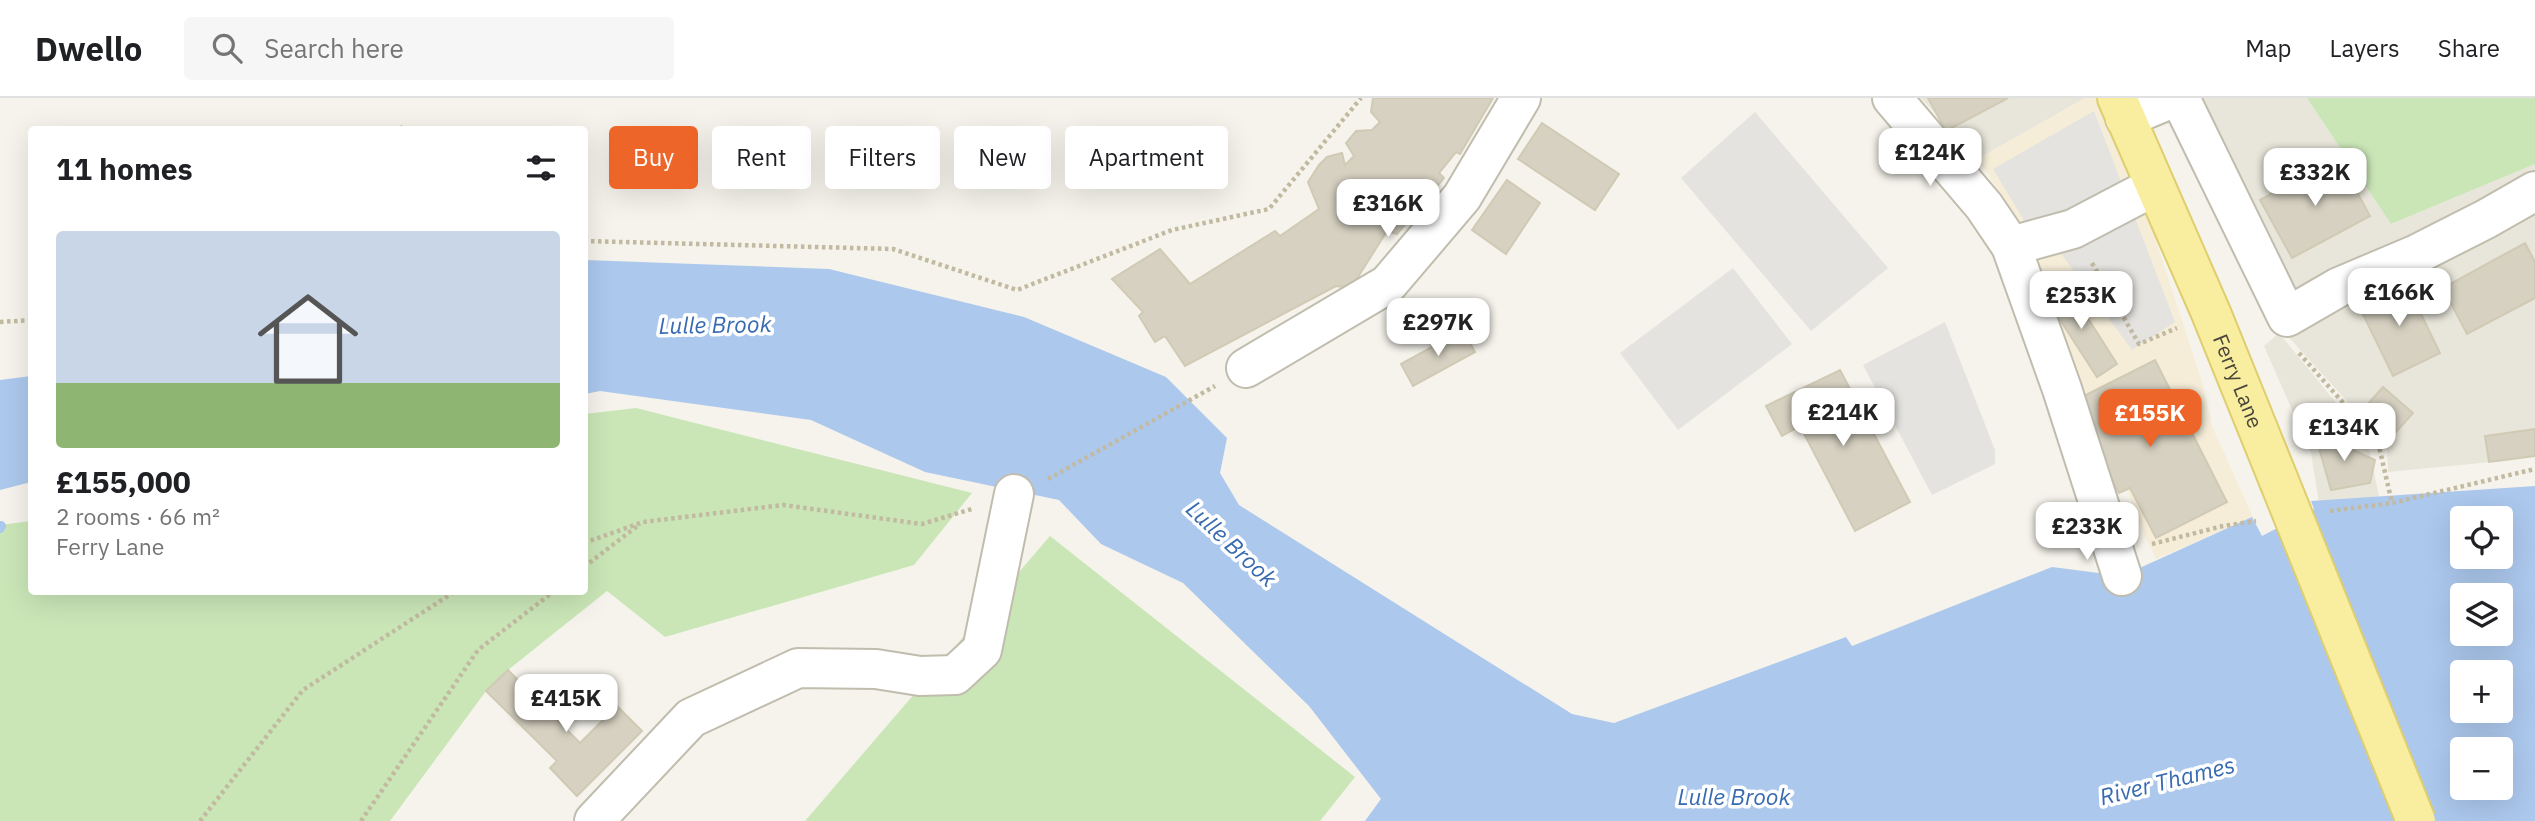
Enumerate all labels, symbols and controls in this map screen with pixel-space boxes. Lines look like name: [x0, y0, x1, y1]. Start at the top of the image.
search box: [184, 17, 674, 80]
text: Dwello: [35, 27, 142, 70]
icon: search: [208, 29, 246, 67]
text: Search here: [264, 31, 404, 65]
text: Map: [2245, 32, 2292, 64]
text: Layers: [2330, 32, 2400, 64]
text: Share: [2438, 32, 2500, 64]
chip: Buy: [609, 126, 698, 189]
chip: Rent: [712, 126, 811, 189]
chip: Filters: [825, 126, 940, 189]
chip: New: [954, 126, 1051, 189]
chip: Apartment: [1065, 126, 1228, 189]
pin: £124K: [1881, 129, 1979, 188]
text: £124K: [1895, 136, 1965, 166]
pin: £332K: [2266, 148, 2364, 208]
text: 11 homes: [56, 149, 193, 188]
icon: filters: [522, 149, 560, 187]
text: £332K: [2280, 156, 2350, 186]
pin: £316K: [1339, 180, 1437, 239]
text: £316K: [1353, 187, 1423, 217]
pin: £166K: [2350, 268, 2448, 328]
pin: £253K: [2032, 272, 2130, 331]
icon: home: [245, 276, 371, 402]
text: £166K: [2364, 276, 2434, 306]
text: £253K: [2046, 279, 2116, 309]
pin: £297K: [1389, 299, 1487, 358]
text: £297K: [1403, 306, 1473, 336]
water label: Lulle Brook: [658, 308, 773, 340]
street label: Ferry Lane: [2207, 330, 2270, 432]
pin: £214K: [1794, 388, 1892, 448]
pin: £155K: [2101, 390, 2199, 449]
text: £214K: [1808, 396, 1878, 426]
text: £155K: [2115, 397, 2185, 427]
pin: £134K: [2295, 404, 2393, 463]
text: £134K: [2309, 411, 2379, 441]
text: £155,000: [56, 462, 191, 501]
water label: Lulle Brook: [1180, 494, 1284, 593]
text: 2 rooms · 66 m²: [56, 501, 220, 531]
pin: £233K: [2038, 503, 2136, 562]
map controls: [2450, 506, 2513, 800]
button: locate: [2450, 506, 2513, 569]
text: £233K: [2052, 510, 2122, 540]
text: Ferry Lane: [56, 531, 164, 561]
button: layers: [2450, 583, 2513, 646]
button: +: [2450, 660, 2513, 723]
pin: £415K: [517, 674, 615, 734]
text: £415K: [531, 682, 601, 712]
button: −: [2450, 737, 2513, 800]
water label: River Thames: [2096, 749, 2238, 811]
water label: Lulle Brook: [1678, 781, 1792, 811]

